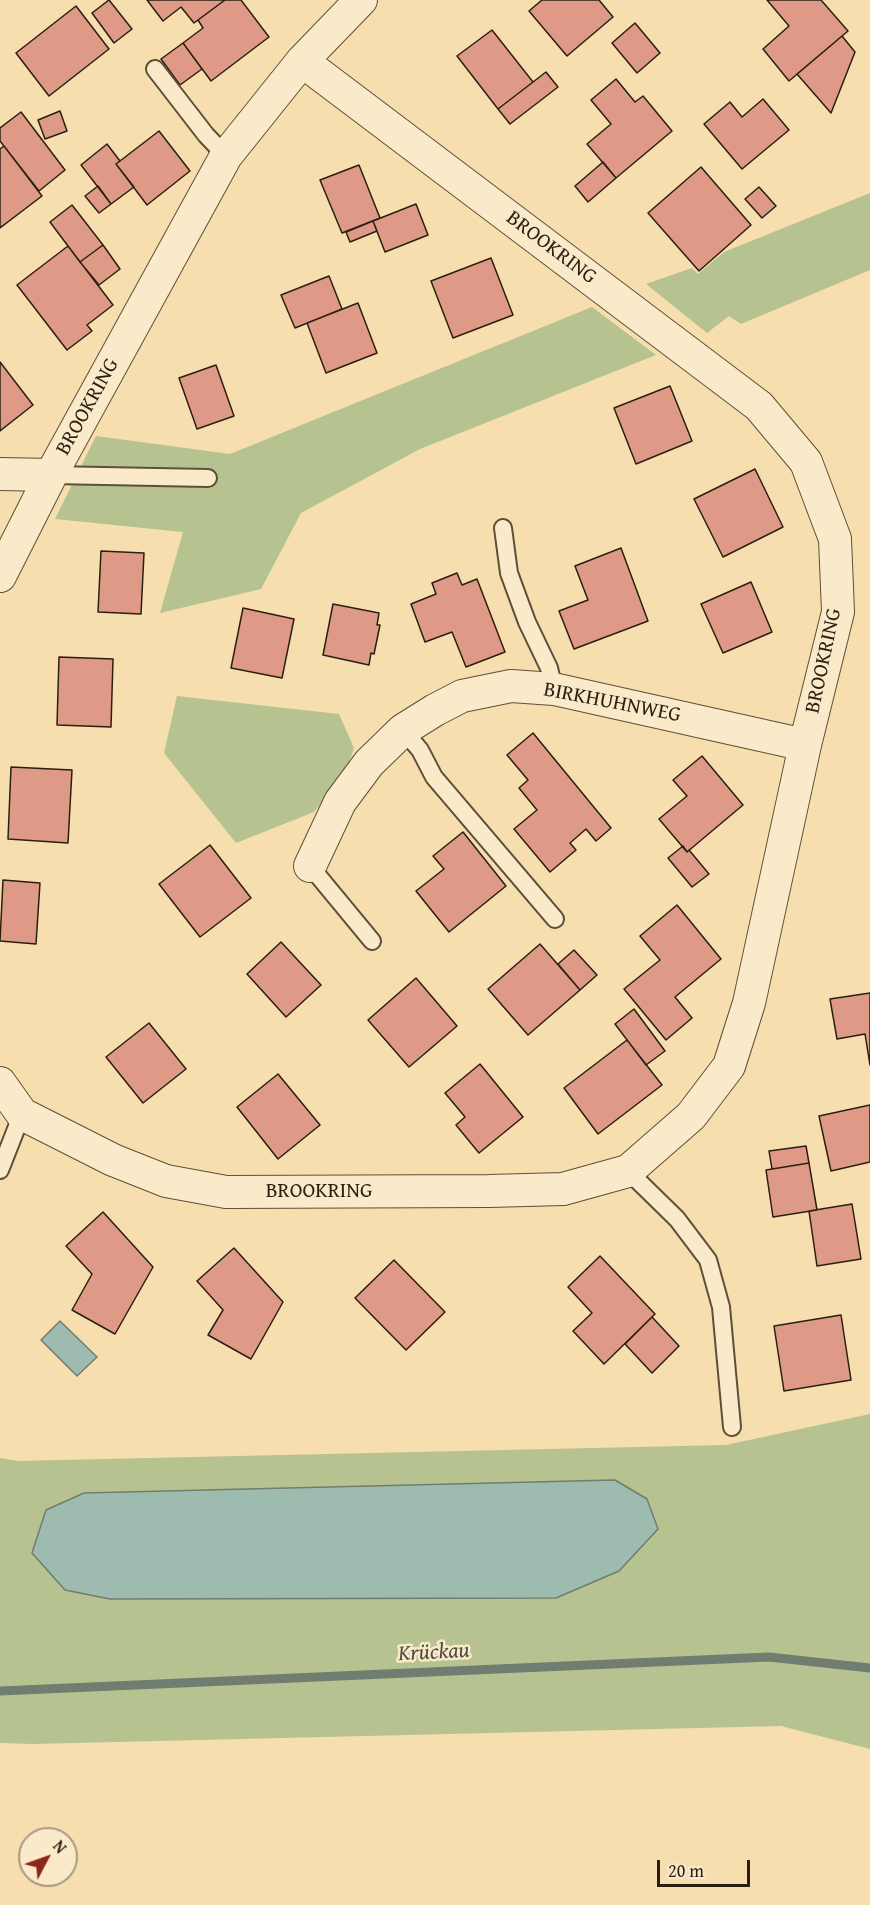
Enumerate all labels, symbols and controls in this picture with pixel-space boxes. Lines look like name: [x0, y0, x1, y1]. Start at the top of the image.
street label: BROOKRING: [501, 206, 601, 290]
street label: BROOKRING: [51, 354, 125, 460]
street label: BROOKRING: [801, 606, 847, 716]
street label: BIRKHUHNWEG: [541, 677, 683, 729]
street label: BROOKRING: [266, 1179, 372, 1205]
water label: Krückau: [398, 1638, 470, 1668]
north arrow: [18, 1827, 78, 1887]
text: N: [48, 1835, 73, 1858]
scale bar: [660, 1848, 753, 1886]
text: 20 m: [668, 1857, 704, 1884]

